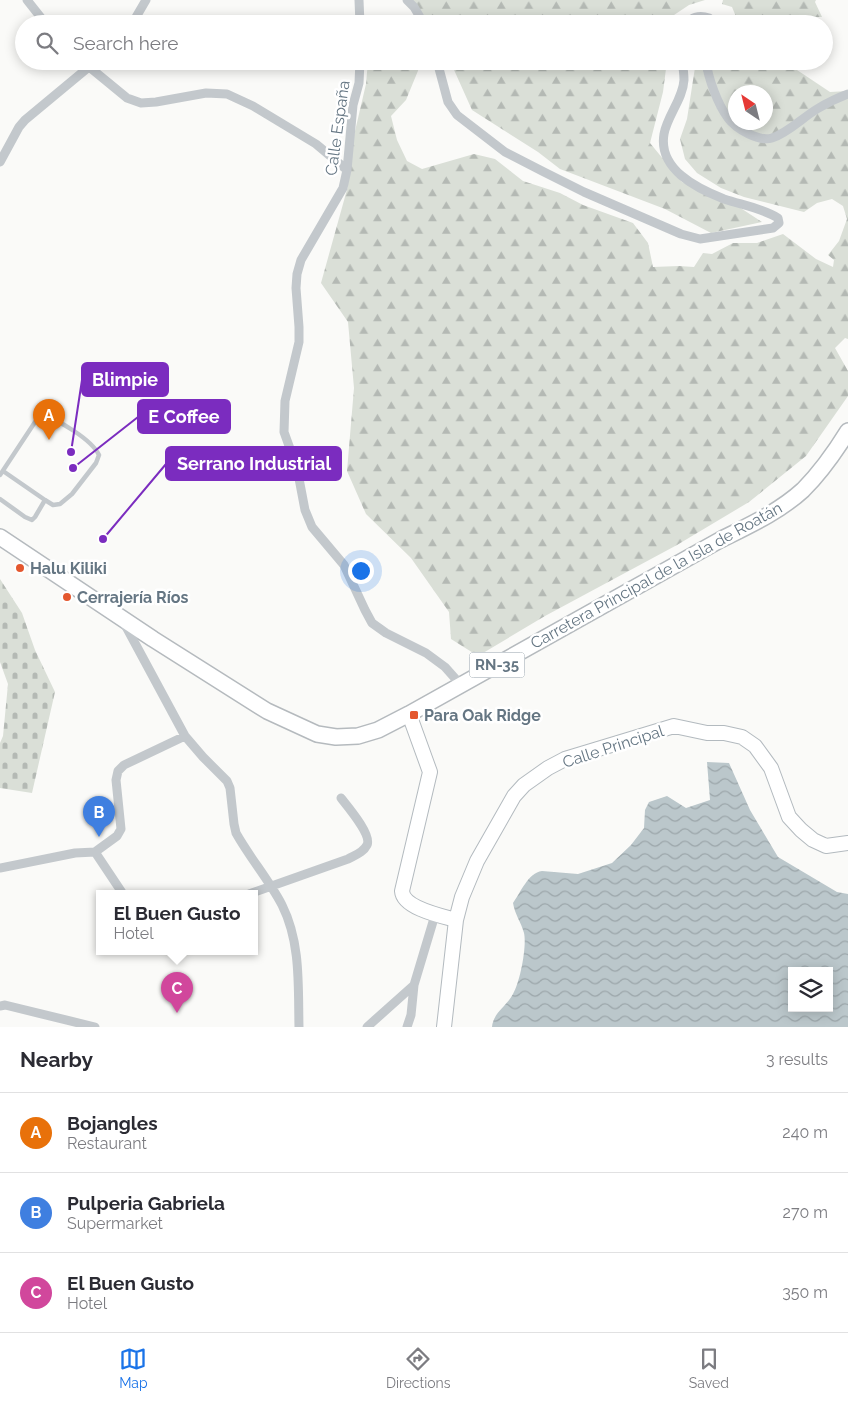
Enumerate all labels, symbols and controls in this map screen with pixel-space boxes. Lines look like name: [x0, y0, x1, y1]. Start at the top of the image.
search box: [15, 15, 833, 70]
icon: search: [33, 29, 61, 57]
text: Search here: [73, 32, 179, 54]
street label: Calle España: [321, 79, 354, 177]
north arrow: [728, 85, 773, 130]
callout: Blimpie: [82, 363, 168, 396]
text: Blimpie: [92, 369, 158, 390]
pin: A: [33, 399, 65, 440]
callout: E Coffee: [138, 400, 230, 433]
text: E Coffee: [148, 406, 220, 427]
callout: Serrano Industrial: [166, 447, 341, 480]
text: Serrano Industrial: [177, 453, 331, 474]
street label: Carretera Principal de la Isla de Roatán: [527, 498, 785, 653]
your location: [348, 558, 374, 584]
place label: Halu Kiliki: [30, 559, 107, 578]
marker: Halu Kiliki: [14, 562, 26, 574]
place label: Cerrajería Ríos: [77, 588, 188, 607]
marker: Cerrajería Ríos: [61, 591, 73, 603]
road number: RN-35: [470, 652, 524, 678]
place label: Para Oak Ridge: [424, 706, 541, 725]
marker: Para Oak Ridge: [408, 709, 420, 721]
street label: Calle Principal: [560, 721, 667, 772]
pin: B: [83, 796, 115, 837]
popup: [96, 890, 258, 955]
text: El Buen Gusto: [113, 902, 241, 924]
text: Hotel: [113, 924, 154, 943]
map controls: [788, 967, 833, 1012]
button: layers: [788, 967, 833, 1012]
pin: C: [161, 972, 193, 1013]
text: Nearby: [20, 1047, 93, 1072]
text: 3 results: [766, 1050, 828, 1069]
text: Bojangles: [67, 1112, 158, 1134]
text: A: [31, 1123, 41, 1142]
text: 240 m: [782, 1123, 828, 1142]
text: Restaurant: [67, 1134, 147, 1153]
text: Pulperia Gabriela: [67, 1192, 225, 1214]
text: B: [31, 1203, 41, 1222]
text: 270 m: [783, 1203, 828, 1222]
text: Supermarket: [67, 1214, 163, 1233]
text: El Buen Gusto: [67, 1272, 194, 1294]
text: C: [31, 1283, 41, 1302]
text: 350 m: [782, 1283, 828, 1302]
text: Hotel: [67, 1294, 107, 1313]
tab: Map: [119, 1345, 148, 1391]
tab: Directions: [386, 1345, 451, 1391]
tab: Saved: [689, 1345, 729, 1391]

